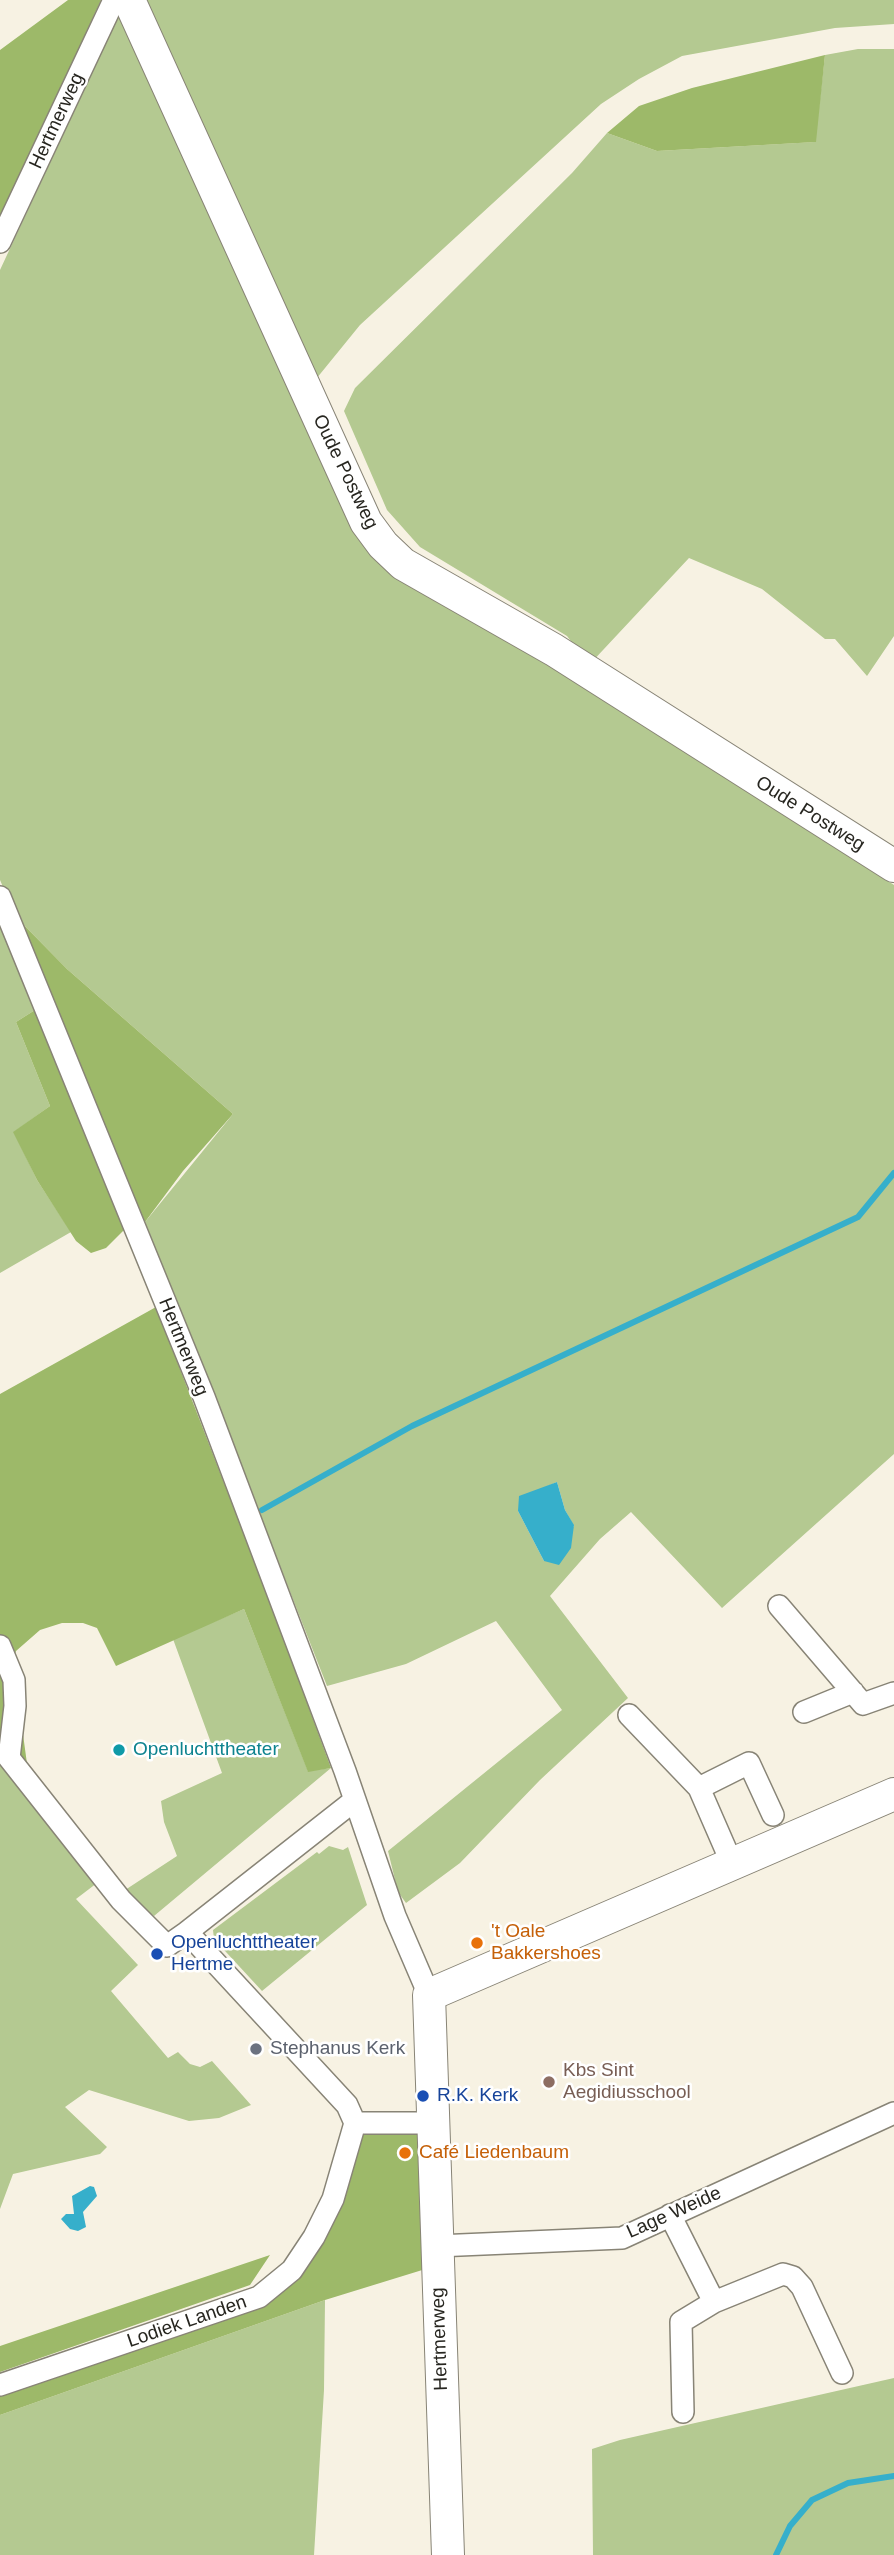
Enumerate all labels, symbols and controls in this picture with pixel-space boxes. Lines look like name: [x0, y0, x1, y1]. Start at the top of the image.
street label: Hertmerweg: [25, 69, 89, 173]
street label: Oude Postweg: [307, 411, 383, 533]
street label: Oude Postweg: [751, 771, 869, 857]
street label: Hertmerweg: [153, 1295, 213, 1399]
place label: Openluchttheater: [133, 1739, 279, 1761]
marker: Openluchttheater: [111, 1742, 127, 1758]
place label: 't Oale Bakkershoes: [491, 1921, 601, 1965]
place label: Openluchttheater Hertme: [171, 1932, 317, 1976]
marker: 't Oale Bakkershoes: [469, 1935, 485, 1951]
marker: Openluchttheater Hertme: [149, 1946, 165, 1962]
place label: Stephanus Kerk: [270, 2038, 405, 2060]
marker: Stephanus Kerk: [248, 2041, 264, 2057]
place label: Kbs Sint Aegidiusschool: [563, 2060, 691, 2104]
marker: Kbs Sint Aegidiusschool: [541, 2074, 557, 2090]
place label: R.K. Kerk: [437, 2085, 518, 2107]
marker: R.K. Kerk: [415, 2088, 431, 2104]
place label: Café Liedenbaum: [419, 2142, 569, 2164]
marker: Café Liedenbaum: [397, 2145, 413, 2161]
street label: Lage Weide: [623, 2182, 725, 2244]
street label: Hertmerweg: [427, 2287, 453, 2391]
street label: Lodiek Landen: [124, 2291, 250, 2353]

